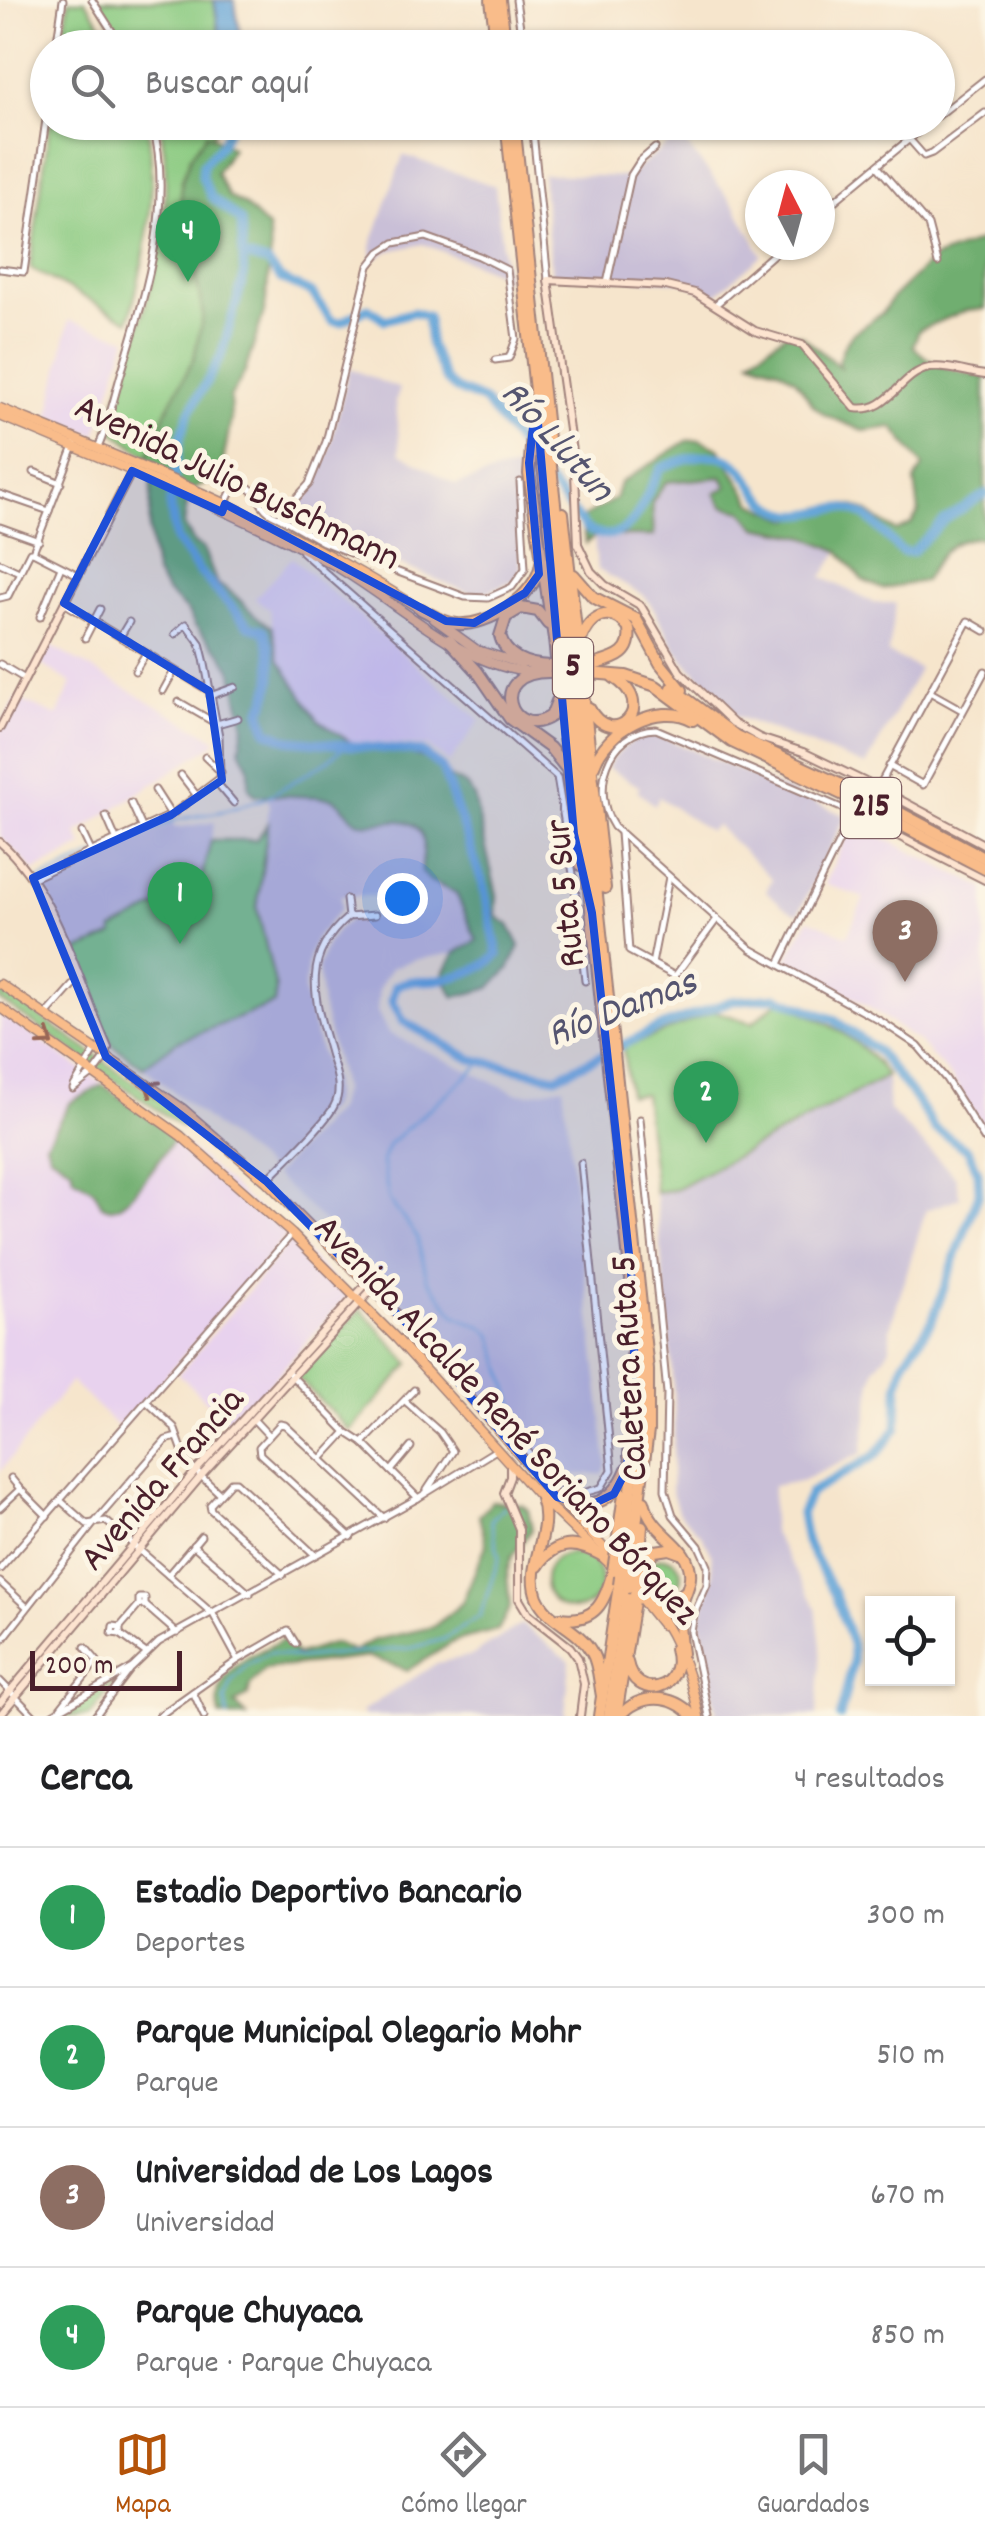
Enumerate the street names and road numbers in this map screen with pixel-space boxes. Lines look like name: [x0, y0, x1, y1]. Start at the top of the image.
street label: Avenida Julio Buschmann: [64, 382, 408, 588]
road number: 5: [553, 638, 593, 698]
road number: 215: [841, 778, 901, 838]
street label: Ruta 5 Sur: [533, 816, 603, 970]
street label: Avenida Alcalde René Soriano Bórquez: [298, 1204, 710, 1640]
street label: Caletera Ruta 5: [599, 1253, 665, 1483]
street label: Avenida Francia: [68, 1376, 261, 1585]

